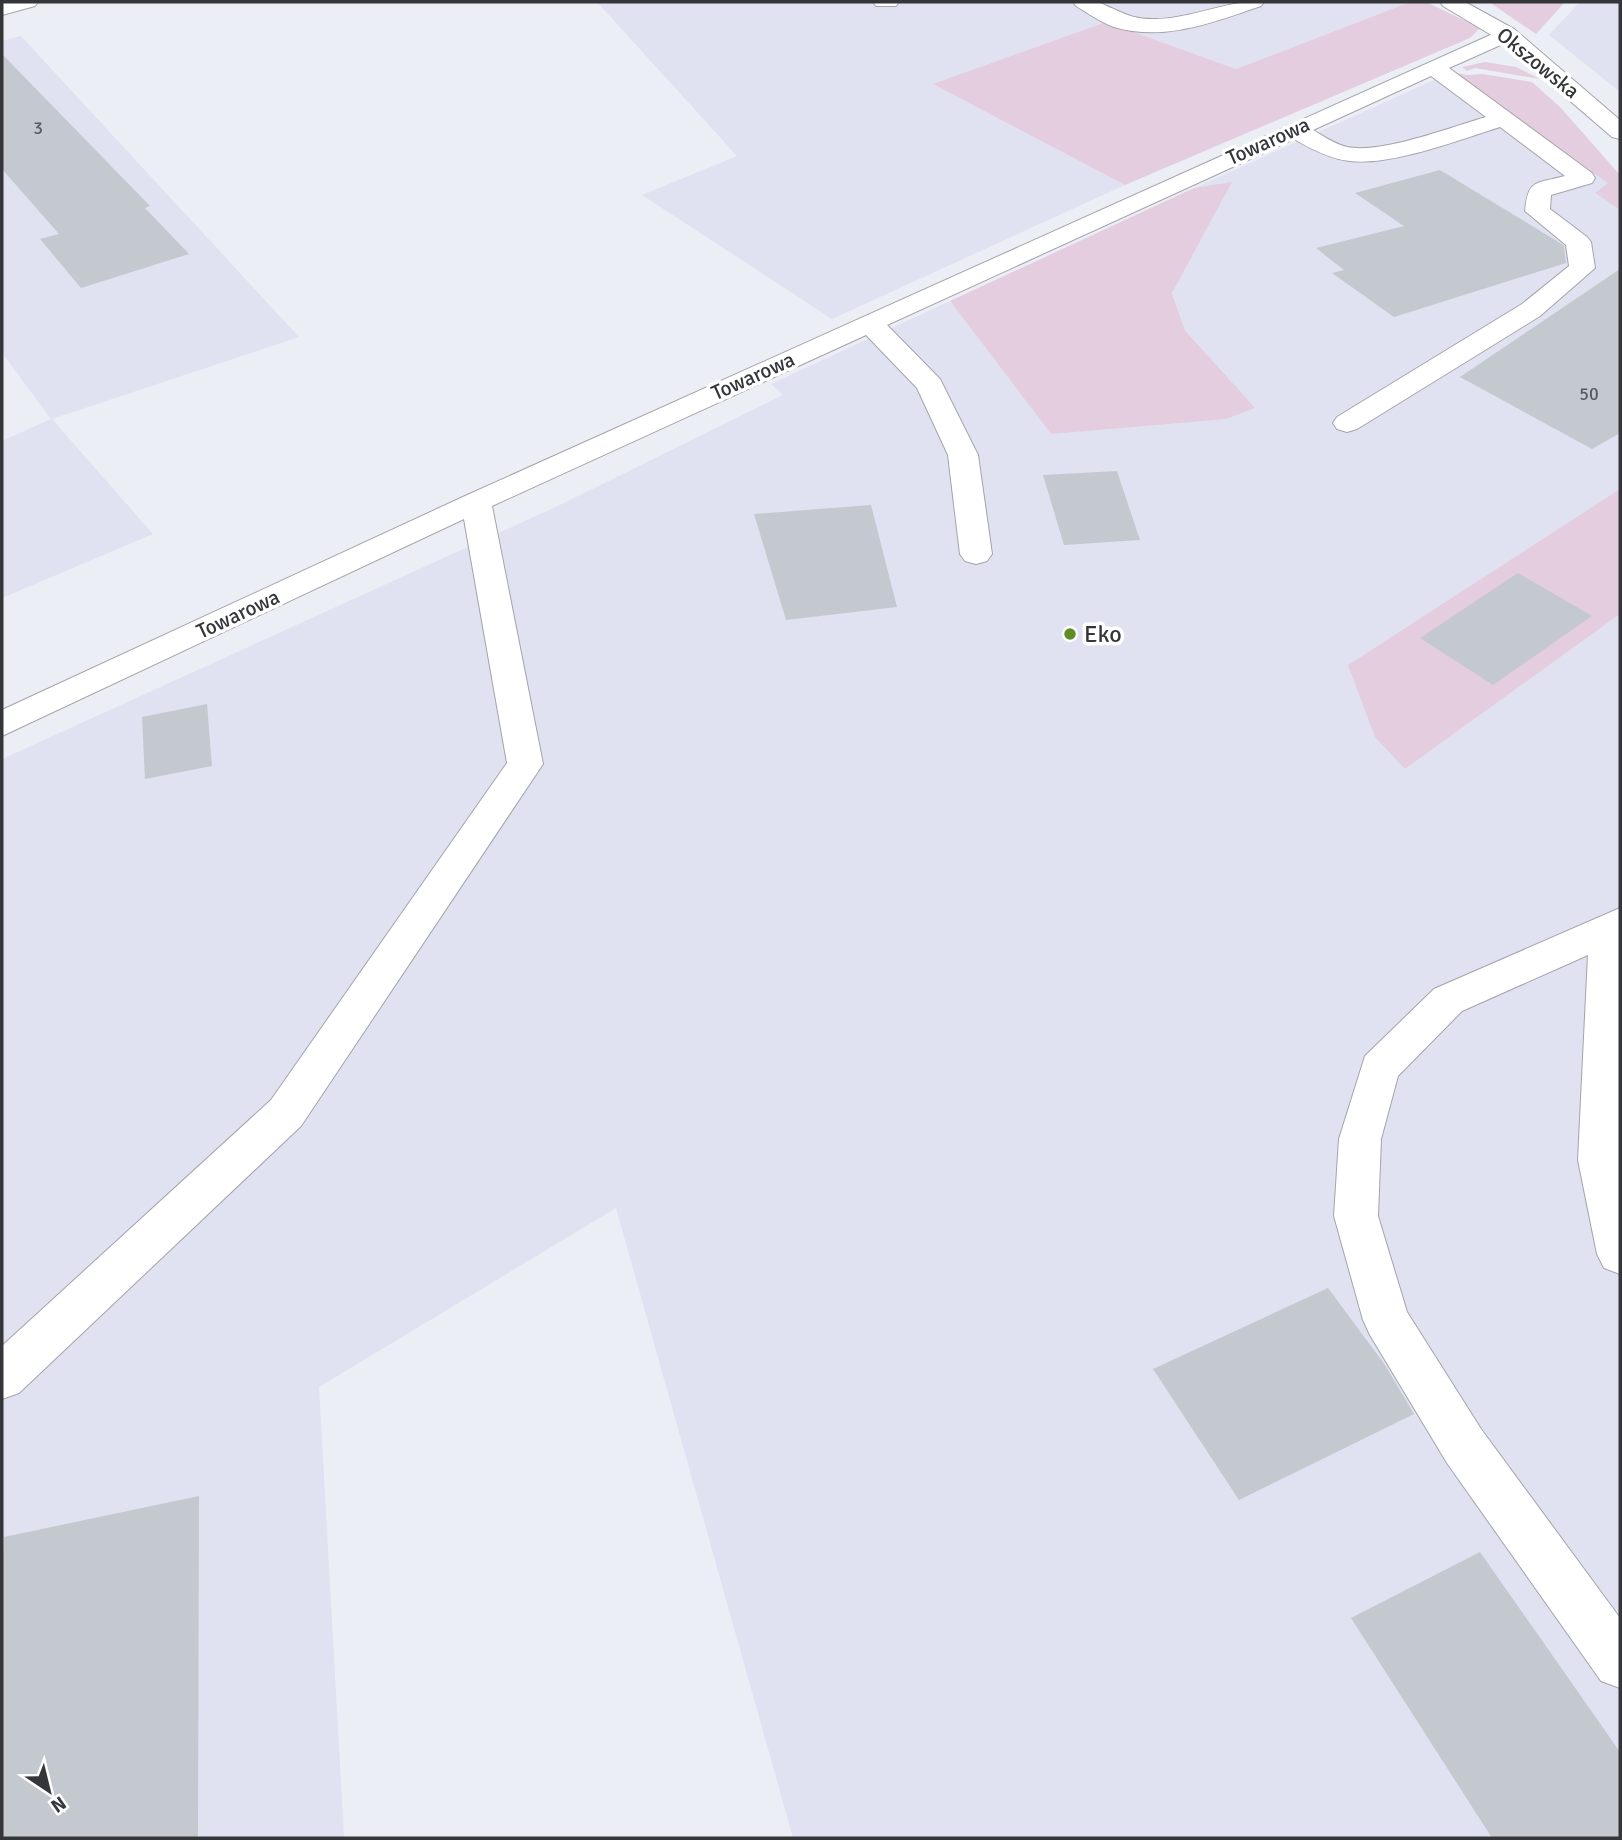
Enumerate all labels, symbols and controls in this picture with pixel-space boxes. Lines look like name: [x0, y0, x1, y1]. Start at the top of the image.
street label: Okszowska: [1491, 22, 1585, 104]
street label: Towarowa: [1222, 111, 1314, 171]
house number: 3: [33, 117, 43, 139]
street label: Towarowa: [707, 346, 799, 406]
house number: 50: [1579, 383, 1599, 405]
street label: Towarowa: [192, 584, 284, 644]
place label: Eko: [1084, 619, 1122, 649]
marker: Eko: [1062, 626, 1078, 642]
north arrow: [14, 1756, 84, 1826]
text: N: [46, 1790, 70, 1818]

